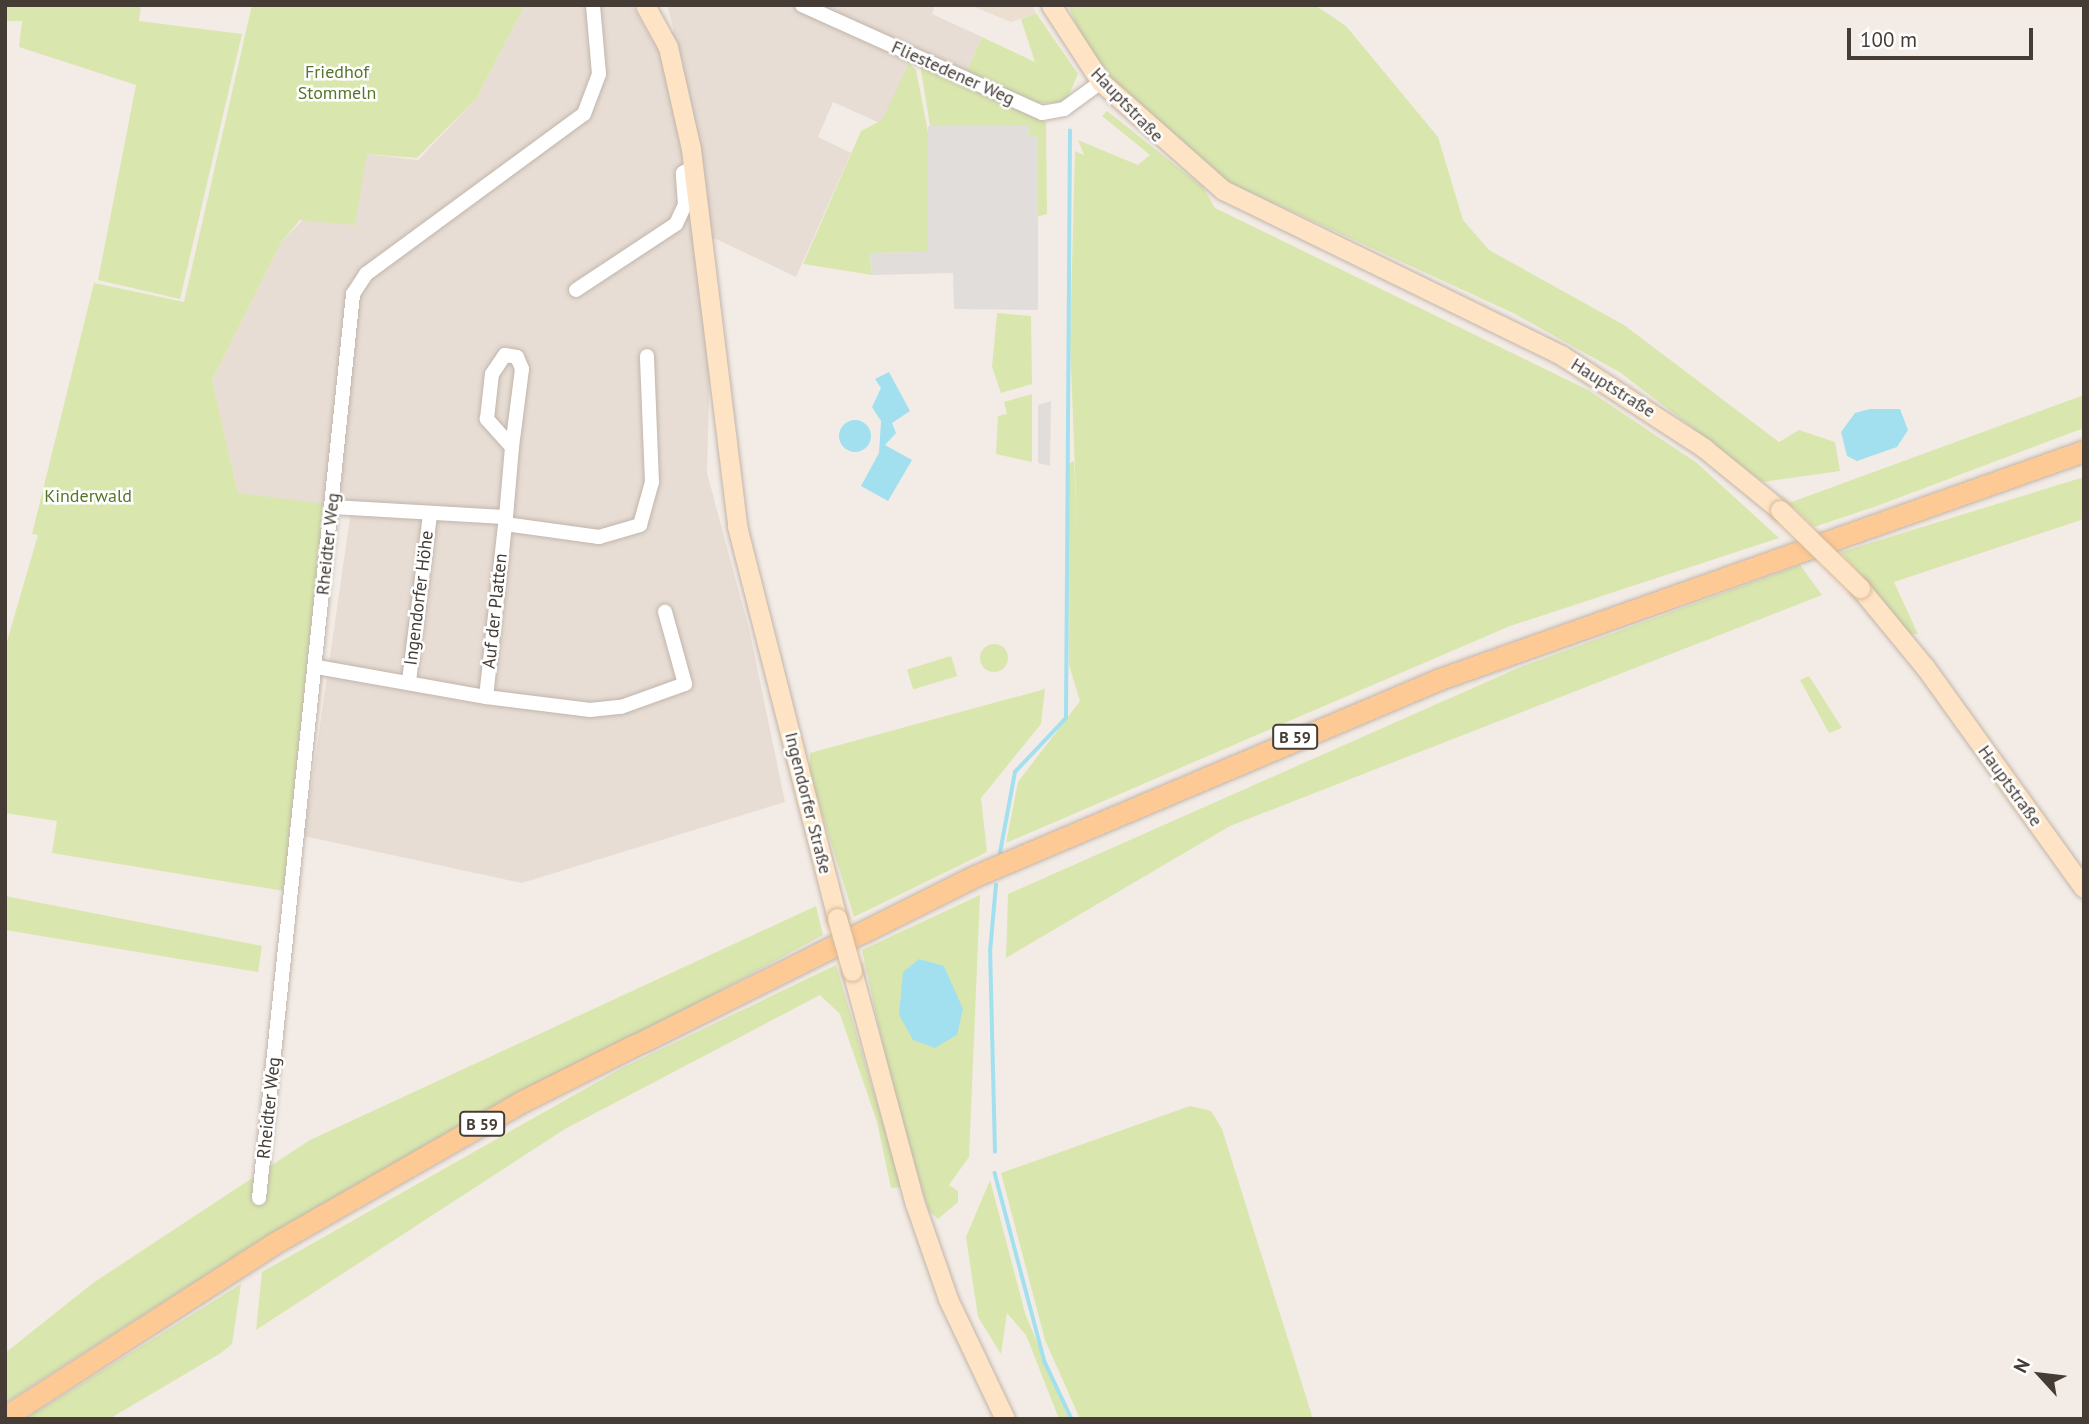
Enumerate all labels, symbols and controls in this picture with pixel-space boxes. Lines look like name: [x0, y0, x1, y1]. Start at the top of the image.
scale bar: [1851, 14, 2036, 58]
text: 100 m: [1860, 26, 1917, 53]
street label: Fliestedener Weg: [888, 36, 1018, 110]
park label: Friedhof Stommeln: [298, 62, 376, 104]
street label: Hauptstraße: [1086, 63, 1168, 147]
street label: Hauptstraße: [1567, 354, 1659, 422]
park label: Kinderwald: [44, 485, 132, 507]
street label: Rheidter Weg: [312, 492, 344, 596]
street label: Ingendorfer Höhe: [400, 529, 438, 667]
street label: Auf der Platten: [478, 552, 512, 670]
road number: B 59: [1270, 724, 1320, 750]
street label: Ingendorfer Straße: [780, 730, 836, 876]
street label: Hauptstraße: [1973, 741, 2047, 831]
street label: Rheidter Weg: [253, 1056, 285, 1160]
road number: B 59: [458, 1112, 506, 1136]
north arrow: [2005, 1340, 2075, 1410]
text: N: [2008, 1354, 2035, 1376]

